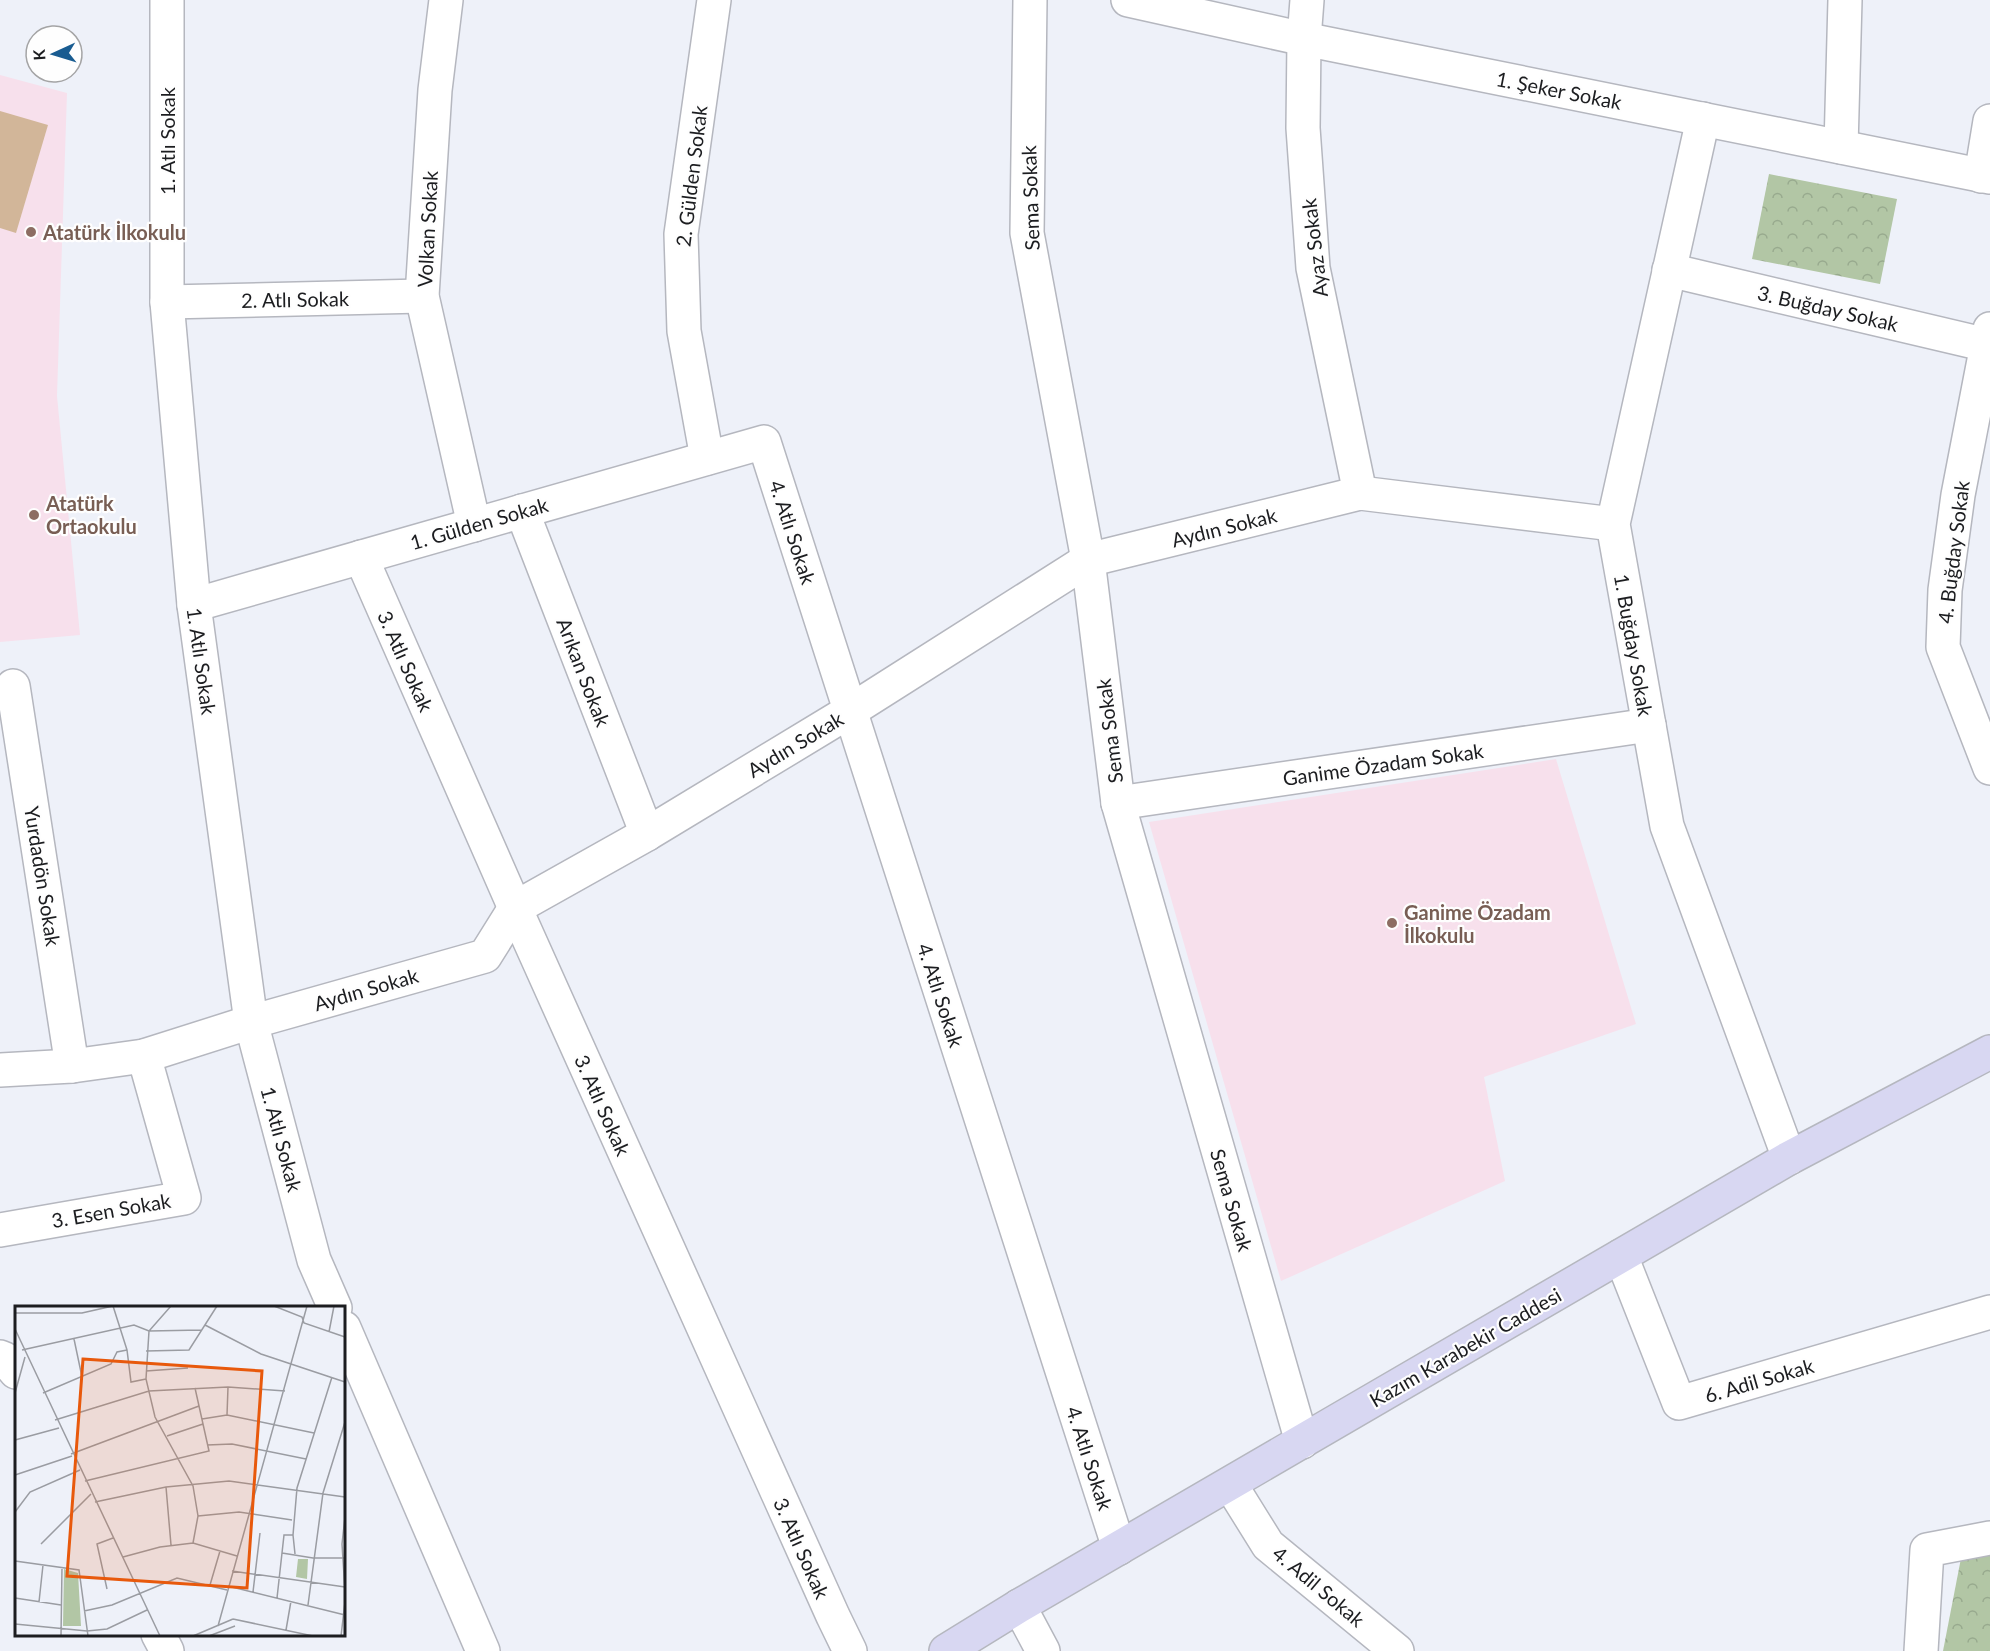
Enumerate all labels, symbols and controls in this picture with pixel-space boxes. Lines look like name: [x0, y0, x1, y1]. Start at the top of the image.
north arrow: [24, 24, 84, 84]
text: K: [29, 48, 48, 61]
street label: 1. Şeker Sokak: [1494, 66, 1625, 114]
street label: 1. Atlı Sokak: [155, 86, 179, 195]
street label: 2. Gülden Sokak: [670, 103, 712, 248]
street label: Sema Sokak: [1016, 144, 1044, 251]
street label: Volkan Sokak: [412, 169, 442, 288]
street label: Ayaz Sokak: [1296, 196, 1332, 299]
place label: Atatürk İlkokulu: [42, 220, 186, 244]
marker: Atatürk İlkokulu: [24, 225, 38, 239]
street label: 3. Buğday Sokak: [1755, 280, 1902, 336]
street label: 2. Atlı Sokak: [241, 286, 350, 312]
street label: 4. Atlı Sokak: [765, 477, 821, 588]
street label: 4. Buğday Sokak: [1932, 478, 1974, 625]
place label: Atatürk Ortaokulu: [45, 491, 137, 538]
street label: 1. Gülden Sokak: [407, 492, 551, 554]
street label: Aydın Sokak: [1169, 502, 1280, 552]
marker: Atatürk Ortaokulu: [27, 508, 41, 522]
street label: 1. Buğday Sokak: [1610, 572, 1658, 719]
street label: 1. Atlı Sokak: [183, 606, 222, 717]
street label: 3. Atlı Sokak: [373, 607, 439, 716]
street label: Arıkan Sokak: [552, 614, 616, 730]
street label: Sema Sokak: [1091, 676, 1127, 785]
street label: Aydın Sokak: [743, 706, 848, 782]
street label: Ganime Özadam Sokak: [1281, 738, 1486, 790]
street label: Yurdadön Sokak: [20, 804, 66, 948]
place label: Ganime Özadam İlkokulu: [1404, 900, 1551, 947]
marker: Ganime Özadam İlkokulu: [1385, 916, 1399, 930]
street label: 4. Atlı Sokak: [913, 940, 969, 1051]
street label: Aydın Sokak: [311, 962, 422, 1015]
street label: 3. Atlı Sokak: [570, 1051, 636, 1160]
street label: 1. Atlı Sokak: [256, 1084, 308, 1195]
street label: Sema Sokak: [1206, 1146, 1258, 1255]
street label: 3. Esen Sokak: [49, 1188, 173, 1232]
street label: Kazım Karabekir Caddesi: [1365, 1282, 1565, 1412]
inset map: [15, 1306, 345, 1636]
street label: 6. Adil Sokak: [1702, 1353, 1817, 1407]
street label: 4. Atlı Sokak: [1062, 1403, 1118, 1514]
street label: 3. Atlı Sokak: [769, 1494, 835, 1603]
street label: 4. Adil Sokak: [1268, 1541, 1370, 1632]

